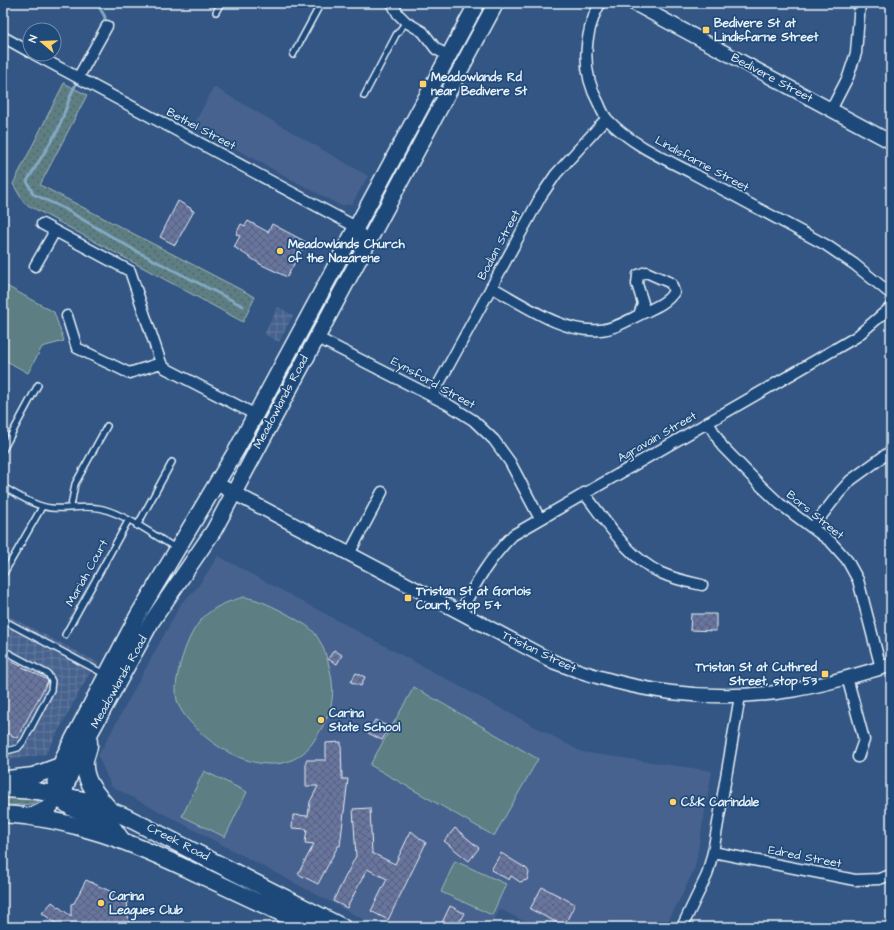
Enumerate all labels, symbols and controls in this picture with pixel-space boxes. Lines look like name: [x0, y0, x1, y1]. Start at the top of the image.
place label: Bedivere St at Lindisfarne Street: [714, 15, 818, 46]
north arrow: [22, 22, 62, 62]
marker: Bedivere St at Lindisfarne Street: [701, 25, 711, 35]
text: N: [25, 33, 41, 45]
street label: Bedivere Street: [728, 49, 816, 107]
place label: Meadowlands Rd near Bedivere St: [431, 69, 527, 100]
marker: Meadowlands Rd near Bedivere St: [418, 79, 428, 89]
street label: Bethel Street: [163, 104, 239, 154]
street label: Lindisfarne Street: [652, 132, 752, 196]
street label: Bodian Street: [473, 207, 525, 283]
place label: Meadowlands Church of the Nazarene: [288, 236, 406, 267]
marker: Meadowlands Church of the Nazarene: [275, 246, 285, 256]
street label: Meadowlands Road: [249, 352, 313, 452]
street label: Eynsford Street: [387, 353, 478, 414]
street label: Agravain Street: [614, 407, 700, 467]
street label: Bors Street: [783, 486, 848, 544]
street label: Mariah Court: [62, 536, 112, 610]
place label: Tristan St at Gorlois Court, stop 54: [415, 583, 531, 615]
marker: Tristan St at Gorlois Court, stop 54: [403, 593, 413, 603]
street label: Tristan Street: [499, 627, 579, 677]
street label: Meadowlands Road: [86, 633, 152, 731]
place label: Tristan St at Cuthred Street, stop 53: [695, 659, 818, 691]
marker: Tristan St at Cuthred Street, stop 53: [820, 669, 830, 679]
place label: Carina State School: [328, 705, 401, 736]
marker: Carina State School: [316, 715, 326, 725]
place label: C&K Carindale: [681, 794, 760, 811]
marker: C&K Carindale: [668, 797, 678, 807]
street label: Creek Road: [144, 819, 212, 865]
street label: Edred Street: [767, 842, 843, 872]
place label: Carina Leagues Club: [109, 888, 183, 921]
marker: Carina Leagues Club: [96, 898, 106, 908]

